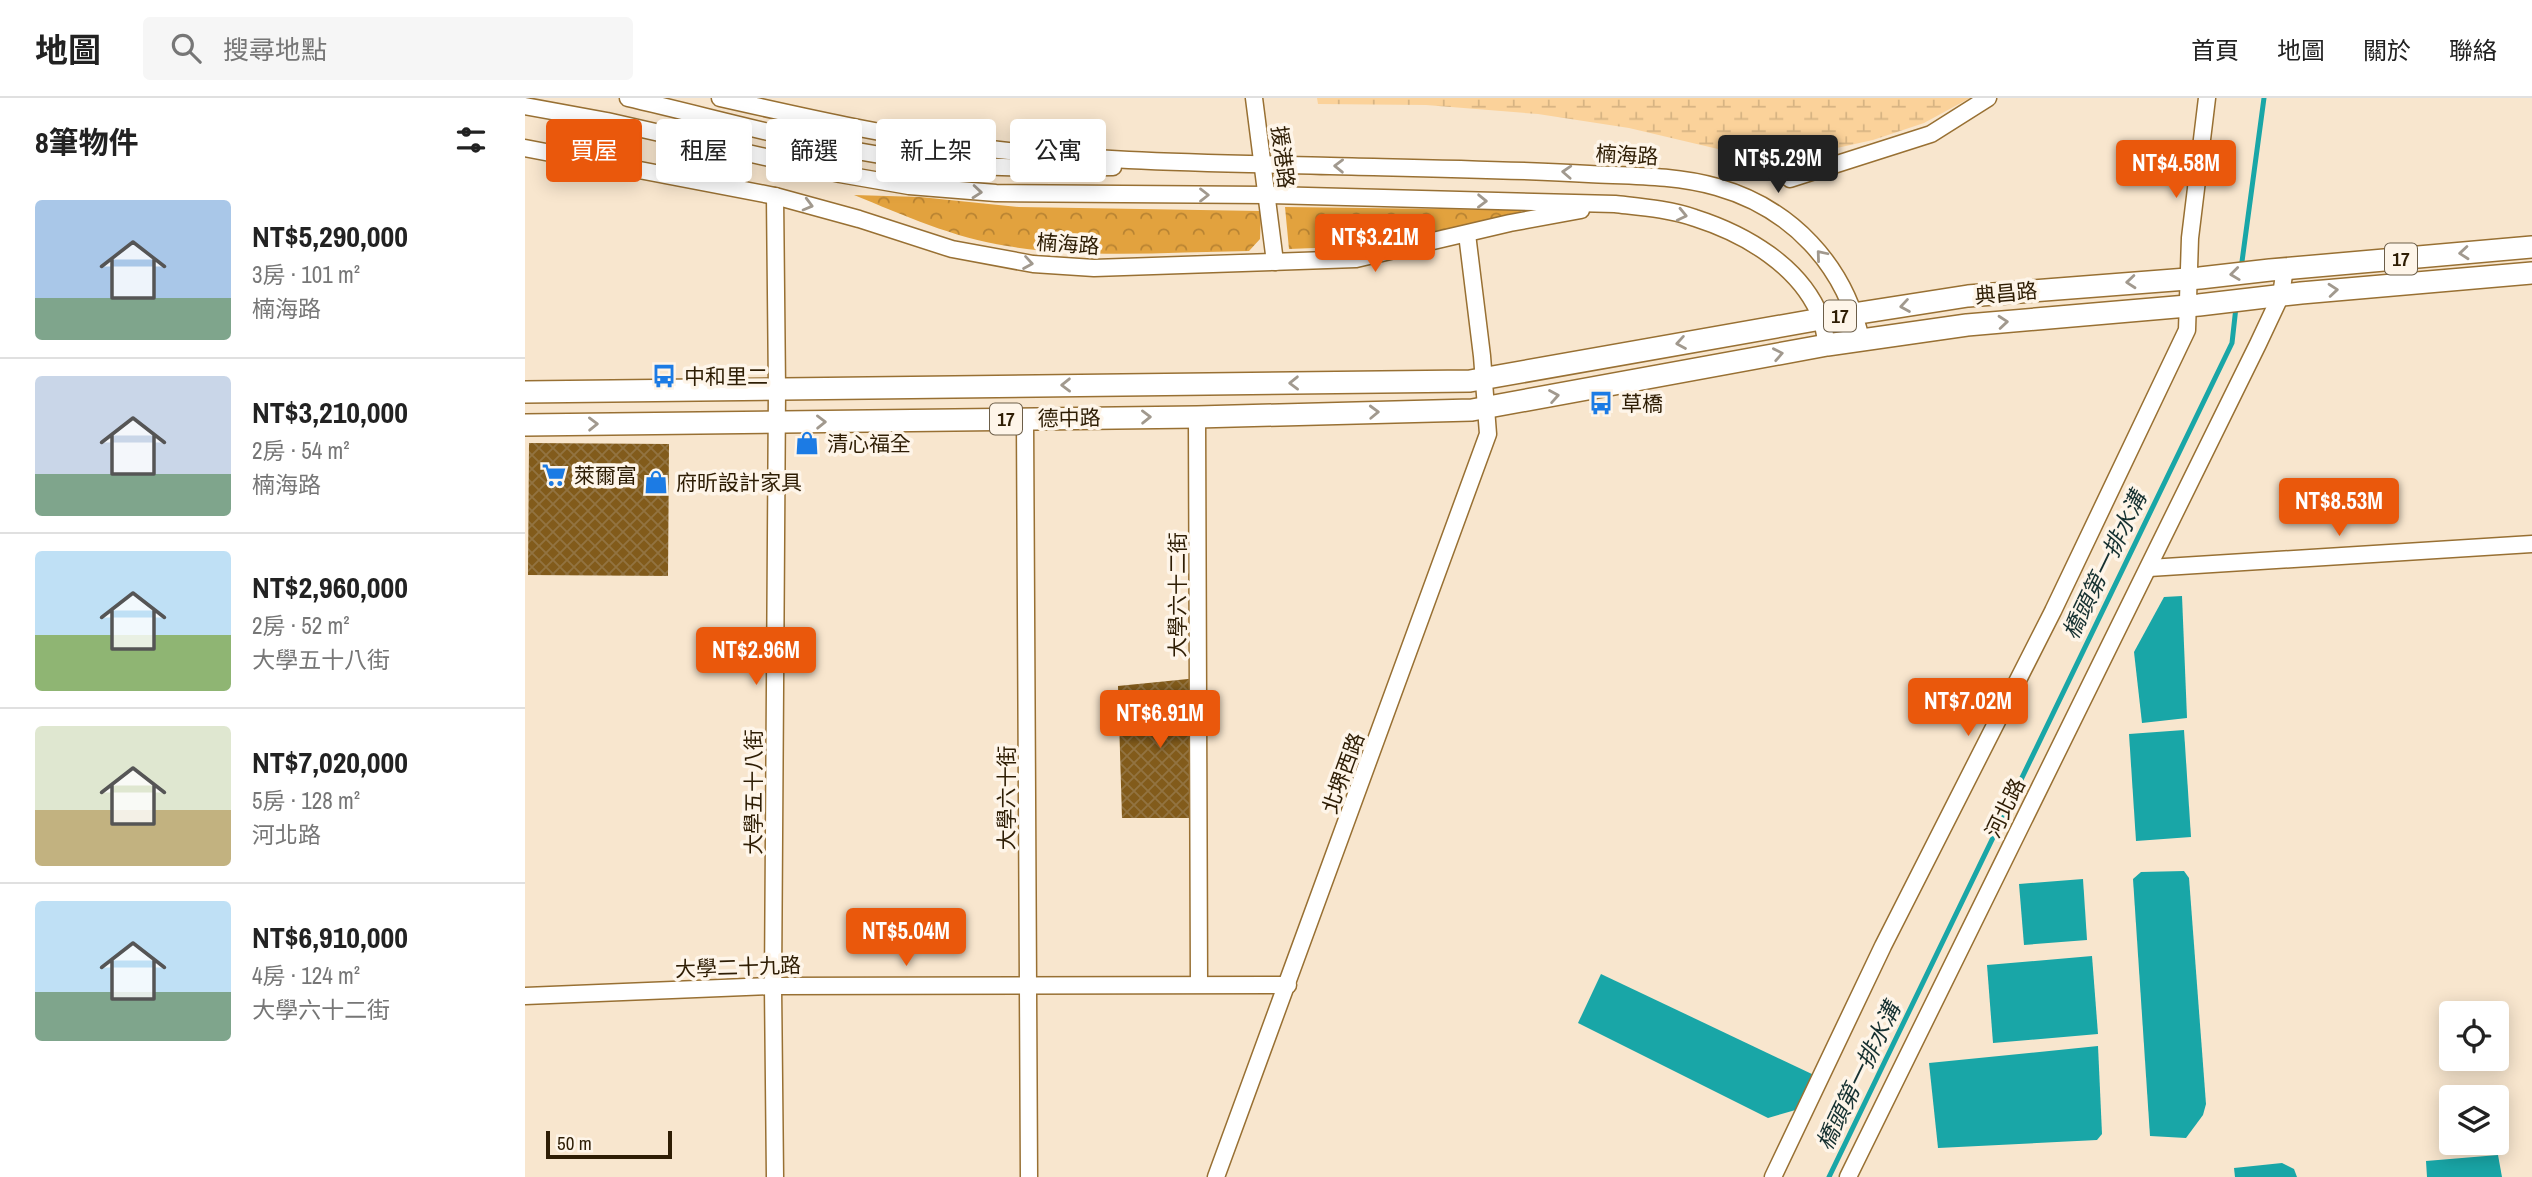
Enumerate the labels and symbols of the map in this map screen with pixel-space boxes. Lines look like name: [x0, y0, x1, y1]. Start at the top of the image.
street label: 援港路: [1265, 124, 1301, 190]
pin: NT$5.29M: [1706, 136, 1850, 195]
street label: 楠海路: [1595, 139, 1659, 171]
pin: NT$4.58M: [2104, 140, 2248, 200]
one-way arrow: [1334, 158, 1344, 174]
one-way arrow: [1561, 165, 1572, 180]
one-way arrow: [972, 184, 983, 199]
one-way arrow: [1199, 187, 1210, 203]
one-way arrow: [1477, 193, 1488, 209]
one-way arrow: [802, 197, 814, 211]
one-way arrow: [1676, 207, 1688, 221]
pin: NT$3.21M: [1303, 214, 1447, 274]
street label: 楠海路: [1036, 227, 1100, 261]
road number: 17: [2385, 244, 2417, 274]
one-way arrow: [2458, 245, 2469, 260]
one-way arrow: [1817, 250, 1830, 263]
one-way arrow: [1022, 255, 1034, 270]
one-way arrow: [2229, 266, 2240, 281]
one-way arrow: [2126, 274, 2137, 289]
street label: 典昌路: [1973, 276, 2039, 310]
one-way arrow: [2328, 283, 2339, 298]
one-way arrow: [1899, 298, 1911, 313]
road number: 17: [1824, 300, 1856, 331]
one-way arrow: [1998, 315, 2009, 330]
one-way arrow: [1675, 335, 1687, 350]
one-way arrow: [1772, 348, 1784, 363]
bus stop icon: 中和里二: [650, 362, 678, 390]
place label: 中和里二: [684, 362, 768, 391]
one-way arrow: [1288, 375, 1298, 391]
one-way arrow: [1060, 377, 1071, 393]
one-way arrow: [1548, 389, 1560, 404]
bus stop icon: 草橋: [1587, 389, 1615, 417]
place label: 草橋: [1621, 389, 1663, 418]
street label: 德中路: [1037, 403, 1101, 433]
road number: 17: [990, 404, 1022, 434]
one-way arrow: [1369, 404, 1379, 420]
one-way arrow: [1141, 409, 1152, 425]
one-way arrow: [816, 414, 826, 430]
one-way arrow: [588, 417, 599, 432]
shop icon: 清心福全: [793, 429, 821, 457]
place label: 清心福全: [827, 429, 911, 458]
supermarket icon: 萊爾富: [540, 461, 568, 489]
place label: 萊爾富: [574, 461, 637, 490]
shop icon: 府昕設計家具: [642, 468, 670, 496]
place label: 府昕設計家具: [676, 468, 802, 497]
pin: NT$8.53M: [2267, 478, 2411, 538]
water label: 橋頭第一排水溝: [2055, 483, 2155, 644]
street label: 大學六十二街: [1163, 532, 1192, 658]
pin: NT$2.96M: [684, 628, 828, 687]
pin: NT$7.02M: [1896, 678, 2040, 738]
pin: NT$6.91M: [1088, 690, 1232, 750]
street label: 大學五十八街: [739, 729, 768, 855]
street label: 北堺西路: [1315, 729, 1371, 817]
street label: 大學六十街: [992, 746, 1021, 851]
street label: 河北路: [1978, 773, 2032, 843]
pin: NT$5.04M: [834, 908, 978, 968]
street label: 大學二十九路: [675, 950, 801, 984]
water label: 橋頭第一排水溝: [1809, 994, 1909, 1155]
scale bar: [546, 1128, 672, 1160]

